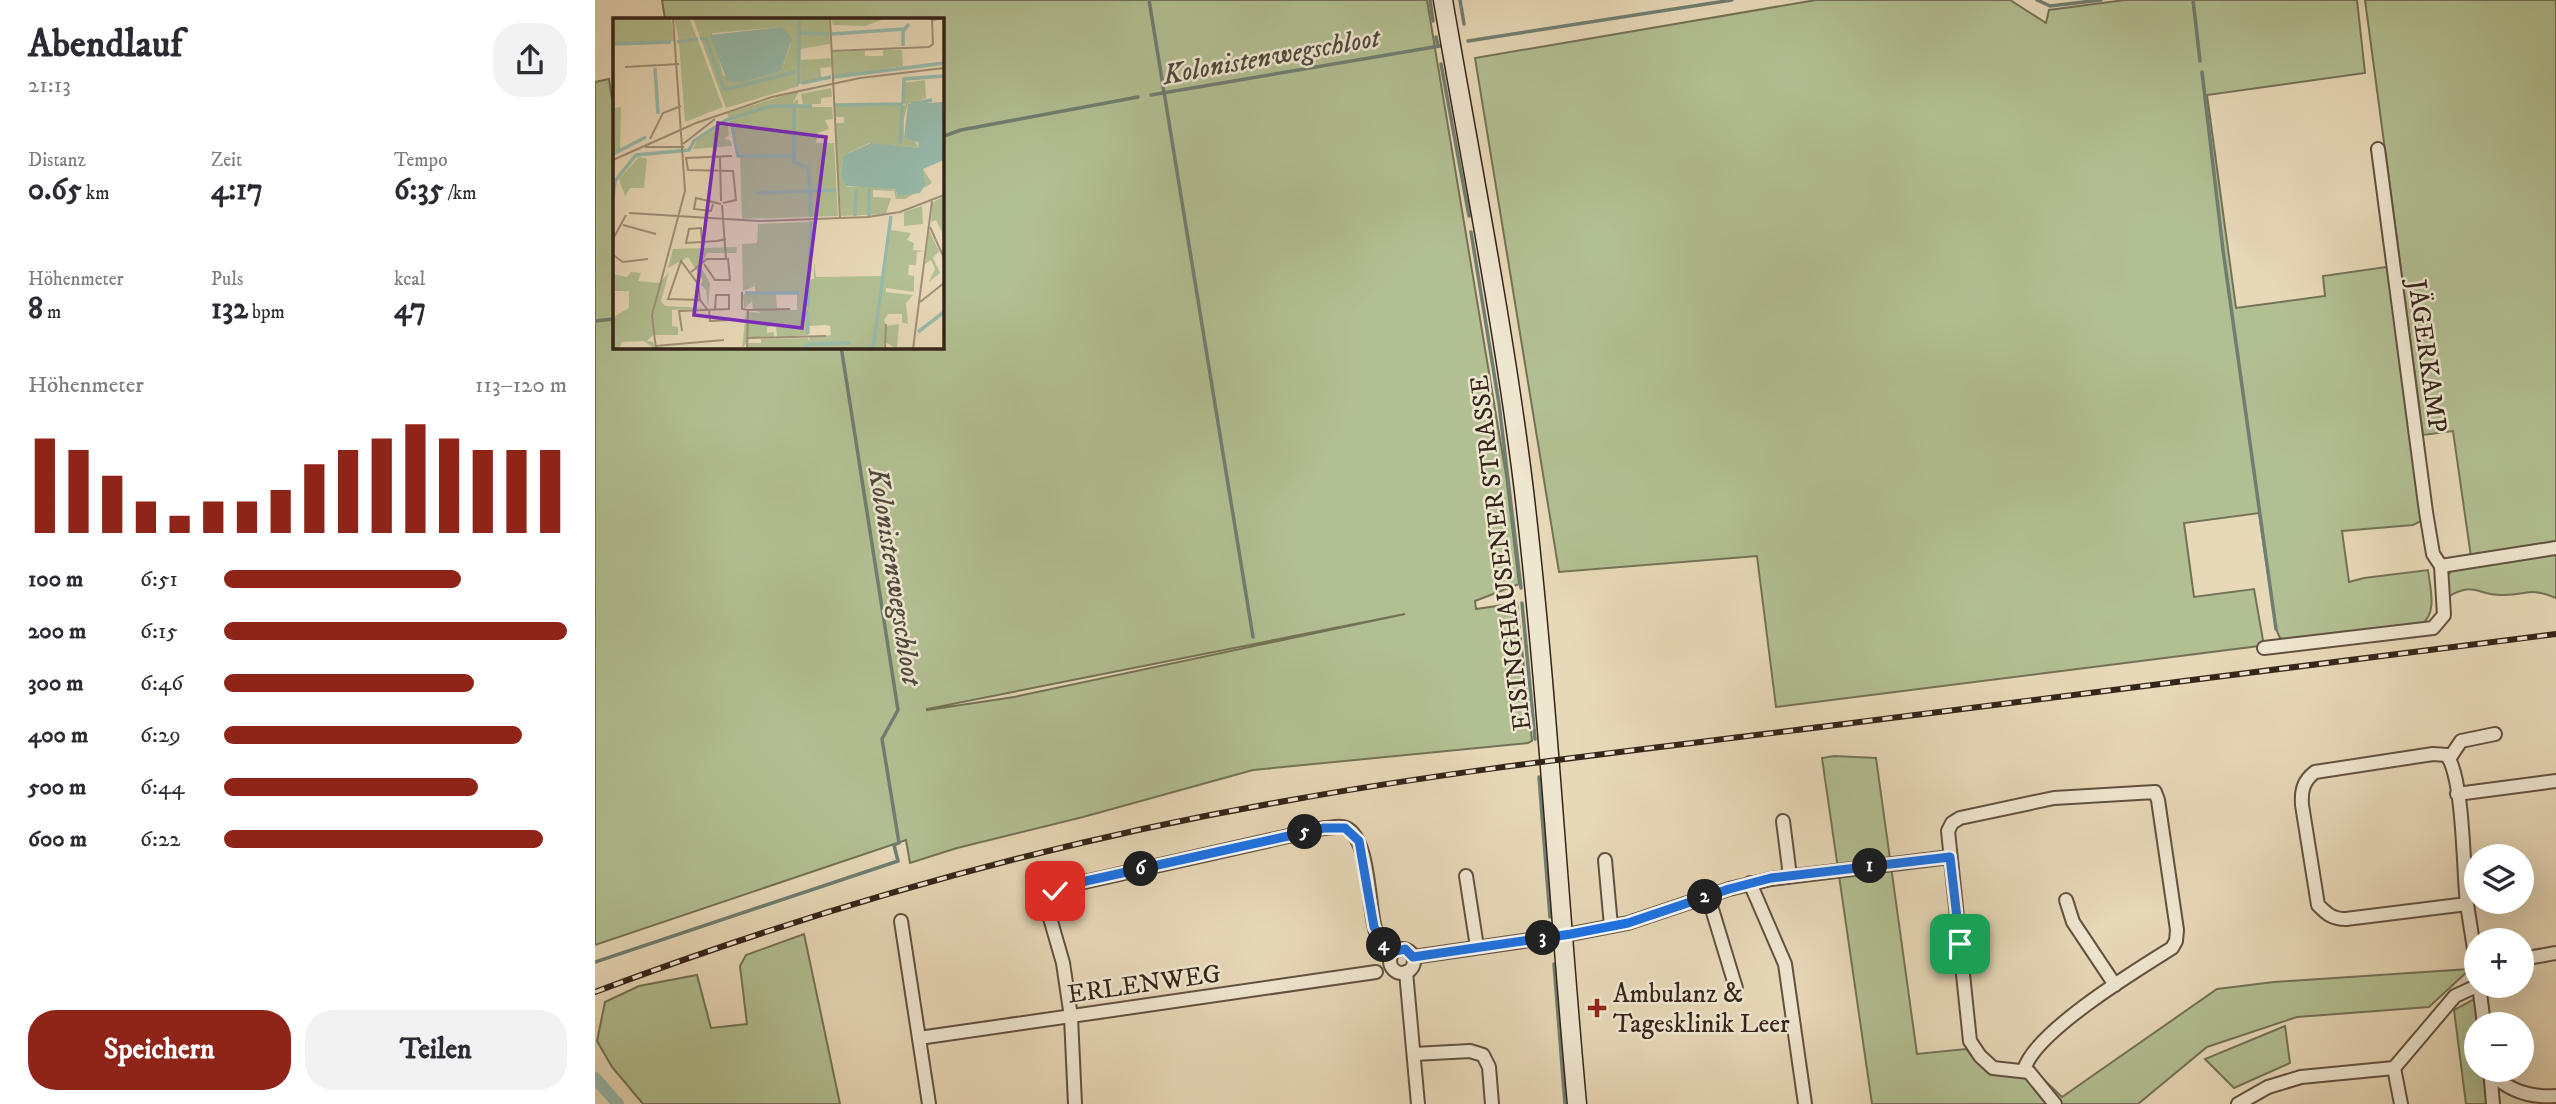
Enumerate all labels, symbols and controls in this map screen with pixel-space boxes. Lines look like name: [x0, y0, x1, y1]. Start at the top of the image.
inset map: [613, 18, 943, 348]
water label: Kolonistenwegschloot: [1159, 20, 1385, 93]
text: Abendlauf: [28, 21, 182, 69]
button: share: [493, 23, 567, 97]
text: 21:13: [28, 71, 71, 100]
text: Distanz: [28, 149, 86, 172]
text: Zeit: [211, 149, 242, 172]
text: Tempo: [394, 149, 447, 172]
text: 0.65: [28, 172, 82, 209]
text: 4:17: [211, 172, 263, 209]
text: 6:35: [394, 172, 444, 209]
text: km: [82, 182, 110, 205]
text: /km: [444, 182, 476, 205]
text: Höhenmeter: [28, 268, 124, 291]
text: Puls: [211, 268, 243, 291]
text: kcal: [394, 268, 425, 291]
street label: JÄGERKAMP: [2399, 276, 2454, 435]
text: 8: [28, 291, 43, 328]
text: 132: [211, 291, 248, 328]
text: 47: [394, 291, 426, 328]
text: m: [43, 301, 61, 324]
text: bpm: [248, 301, 285, 324]
text: Höhenmeter: [28, 371, 144, 400]
text: 113–120 m: [475, 371, 567, 400]
street label: EISINGHAUSENER STRASSE: [1463, 373, 1540, 733]
water label: Kolonistenwegschloot: [860, 464, 929, 690]
text: 100 m: [28, 565, 83, 594]
text: 6:51: [140, 565, 178, 594]
text: 200 m: [28, 617, 86, 646]
text: 6:15: [140, 617, 178, 646]
text: 300 m: [28, 669, 84, 698]
text: 6:46: [140, 669, 183, 698]
text: 400 m: [28, 721, 88, 750]
text: 6:29: [140, 721, 181, 750]
text: 500 m: [28, 773, 86, 802]
text: 6:44: [140, 773, 184, 802]
pin: 5: [1287, 814, 1323, 850]
text: 5: [1300, 820, 1309, 843]
text: 600 m: [28, 825, 87, 854]
text: 6:22: [140, 825, 181, 854]
map controls: [2464, 844, 2534, 1082]
button: layers: [2464, 844, 2534, 914]
pin: 1: [1853, 848, 1887, 884]
pin: 6: [1123, 852, 1159, 886]
text: 1: [1866, 854, 1873, 877]
text: 6: [1136, 857, 1145, 880]
pin: [1025, 861, 1085, 921]
icon: check: [1036, 872, 1074, 910]
pin: 2: [1687, 880, 1723, 914]
text: 2: [1700, 885, 1709, 908]
pin: [1930, 914, 1990, 974]
pin: 3: [1525, 920, 1560, 956]
icon: arrive: [1941, 925, 1979, 963]
text: 3: [1539, 926, 1546, 949]
pin: 4: [1367, 928, 1401, 962]
button: +: [2464, 928, 2534, 998]
text: 4: [1378, 933, 1389, 956]
street label: ERLENWEG: [1065, 957, 1223, 1012]
place label: Ambulanz & Tagesklinik Leer: [1613, 978, 1790, 1041]
marker: Ambulanz & Tagesklinik Leer: [1587, 998, 1607, 1018]
button: Speichern: [28, 1010, 291, 1090]
button: Teilen: [305, 1010, 567, 1090]
button: −: [2464, 1012, 2534, 1082]

